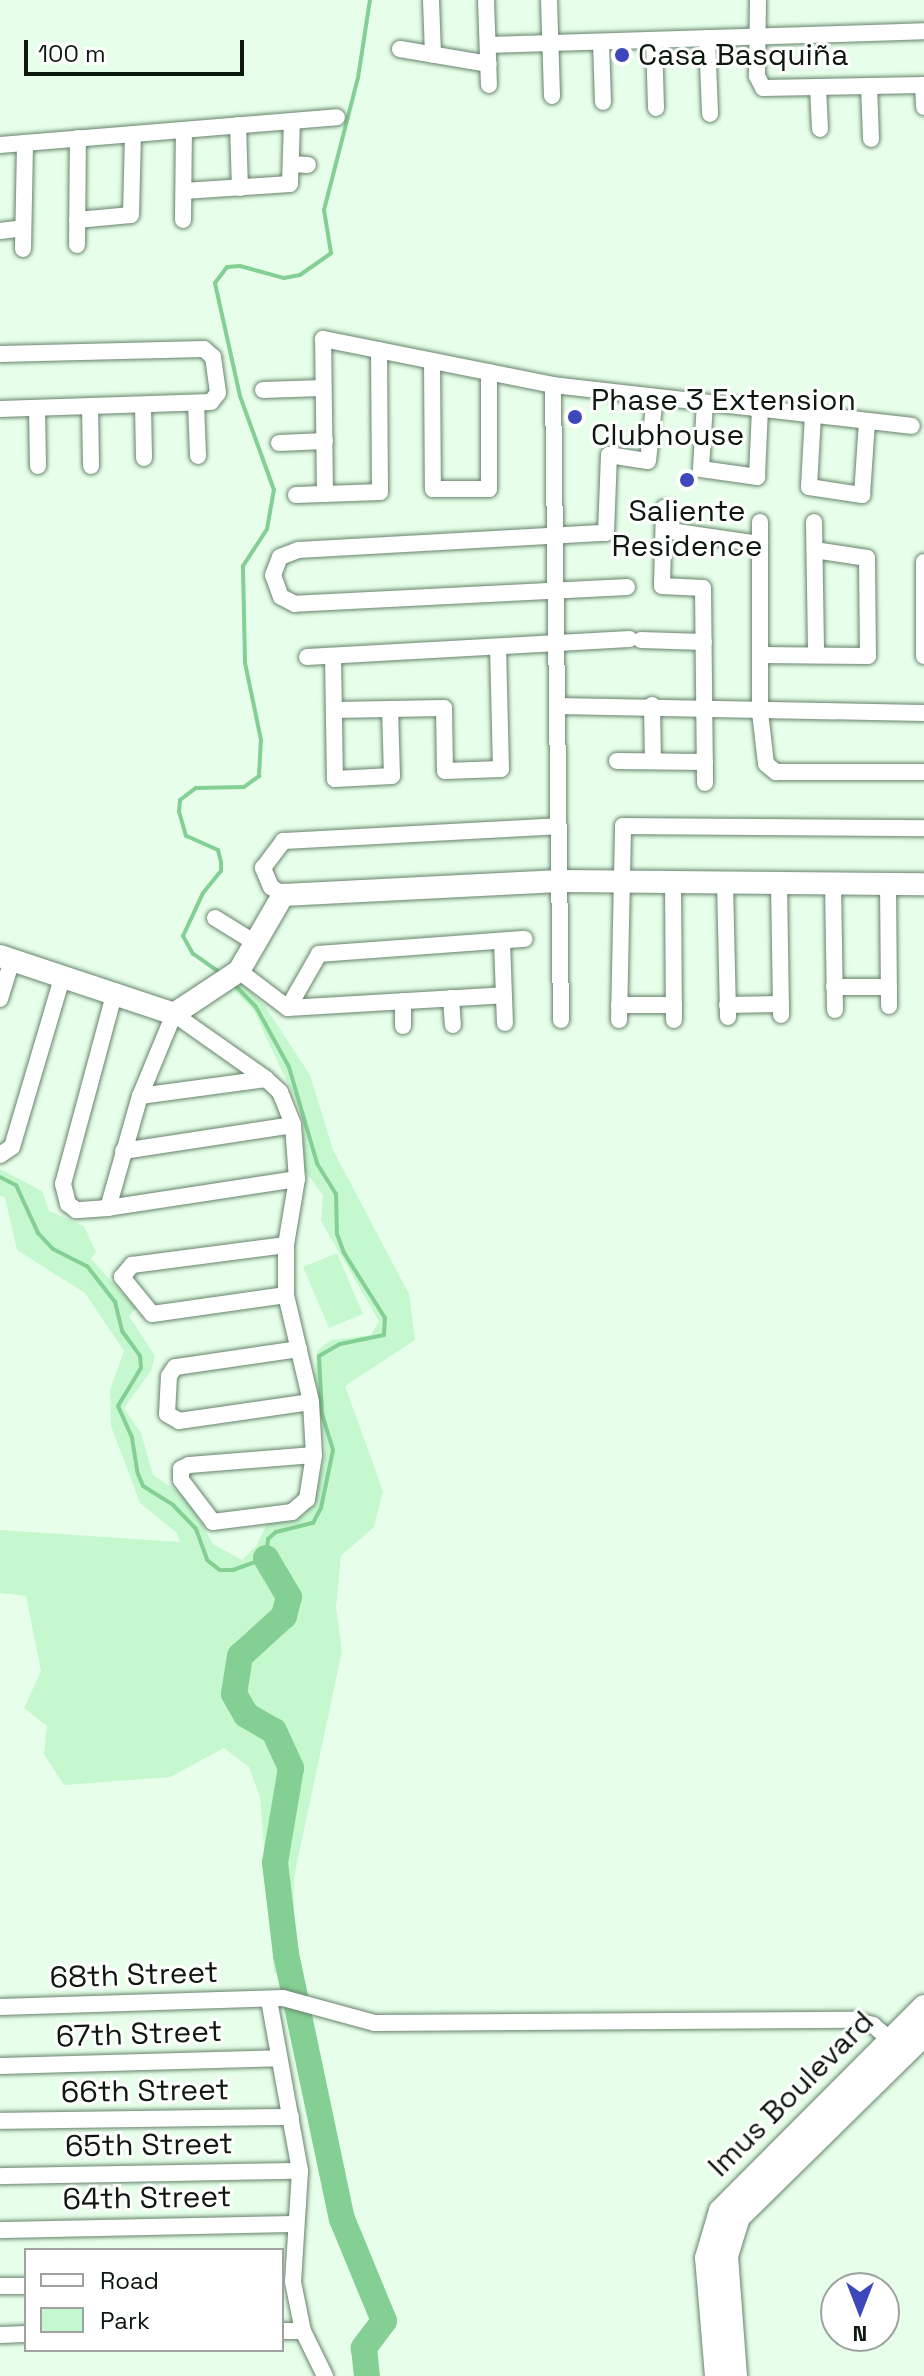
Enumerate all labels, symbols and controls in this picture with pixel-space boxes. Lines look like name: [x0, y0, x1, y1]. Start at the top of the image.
scale bar: [28, 24, 248, 74]
place label: Casa Basquiña: [638, 37, 848, 73]
text: 100 m: [38, 38, 106, 69]
marker: Casa Basquiña: [613, 46, 631, 64]
place label: Phase 3 Extension Clubhouse: [591, 382, 856, 452]
marker: Phase 3 Extension Clubhouse: [566, 408, 584, 426]
marker: Saliente Residence: [678, 471, 696, 489]
place label: Saliente Residence: [611, 493, 763, 564]
street label: 68th Street: [49, 1954, 219, 1996]
street label: Imus Boulevard: [701, 2004, 881, 2184]
street label: 67th Street: [55, 2013, 223, 2055]
street label: 66th Street: [61, 2072, 229, 2110]
street label: 65th Street: [65, 2126, 233, 2164]
street label: 64th Street: [62, 2179, 232, 2217]
legend: [24, 2248, 284, 2352]
text: Road: [100, 2265, 159, 2296]
north arrow: [820, 2272, 900, 2352]
text: Park: [100, 2305, 150, 2336]
text: N: [853, 2320, 867, 2348]

